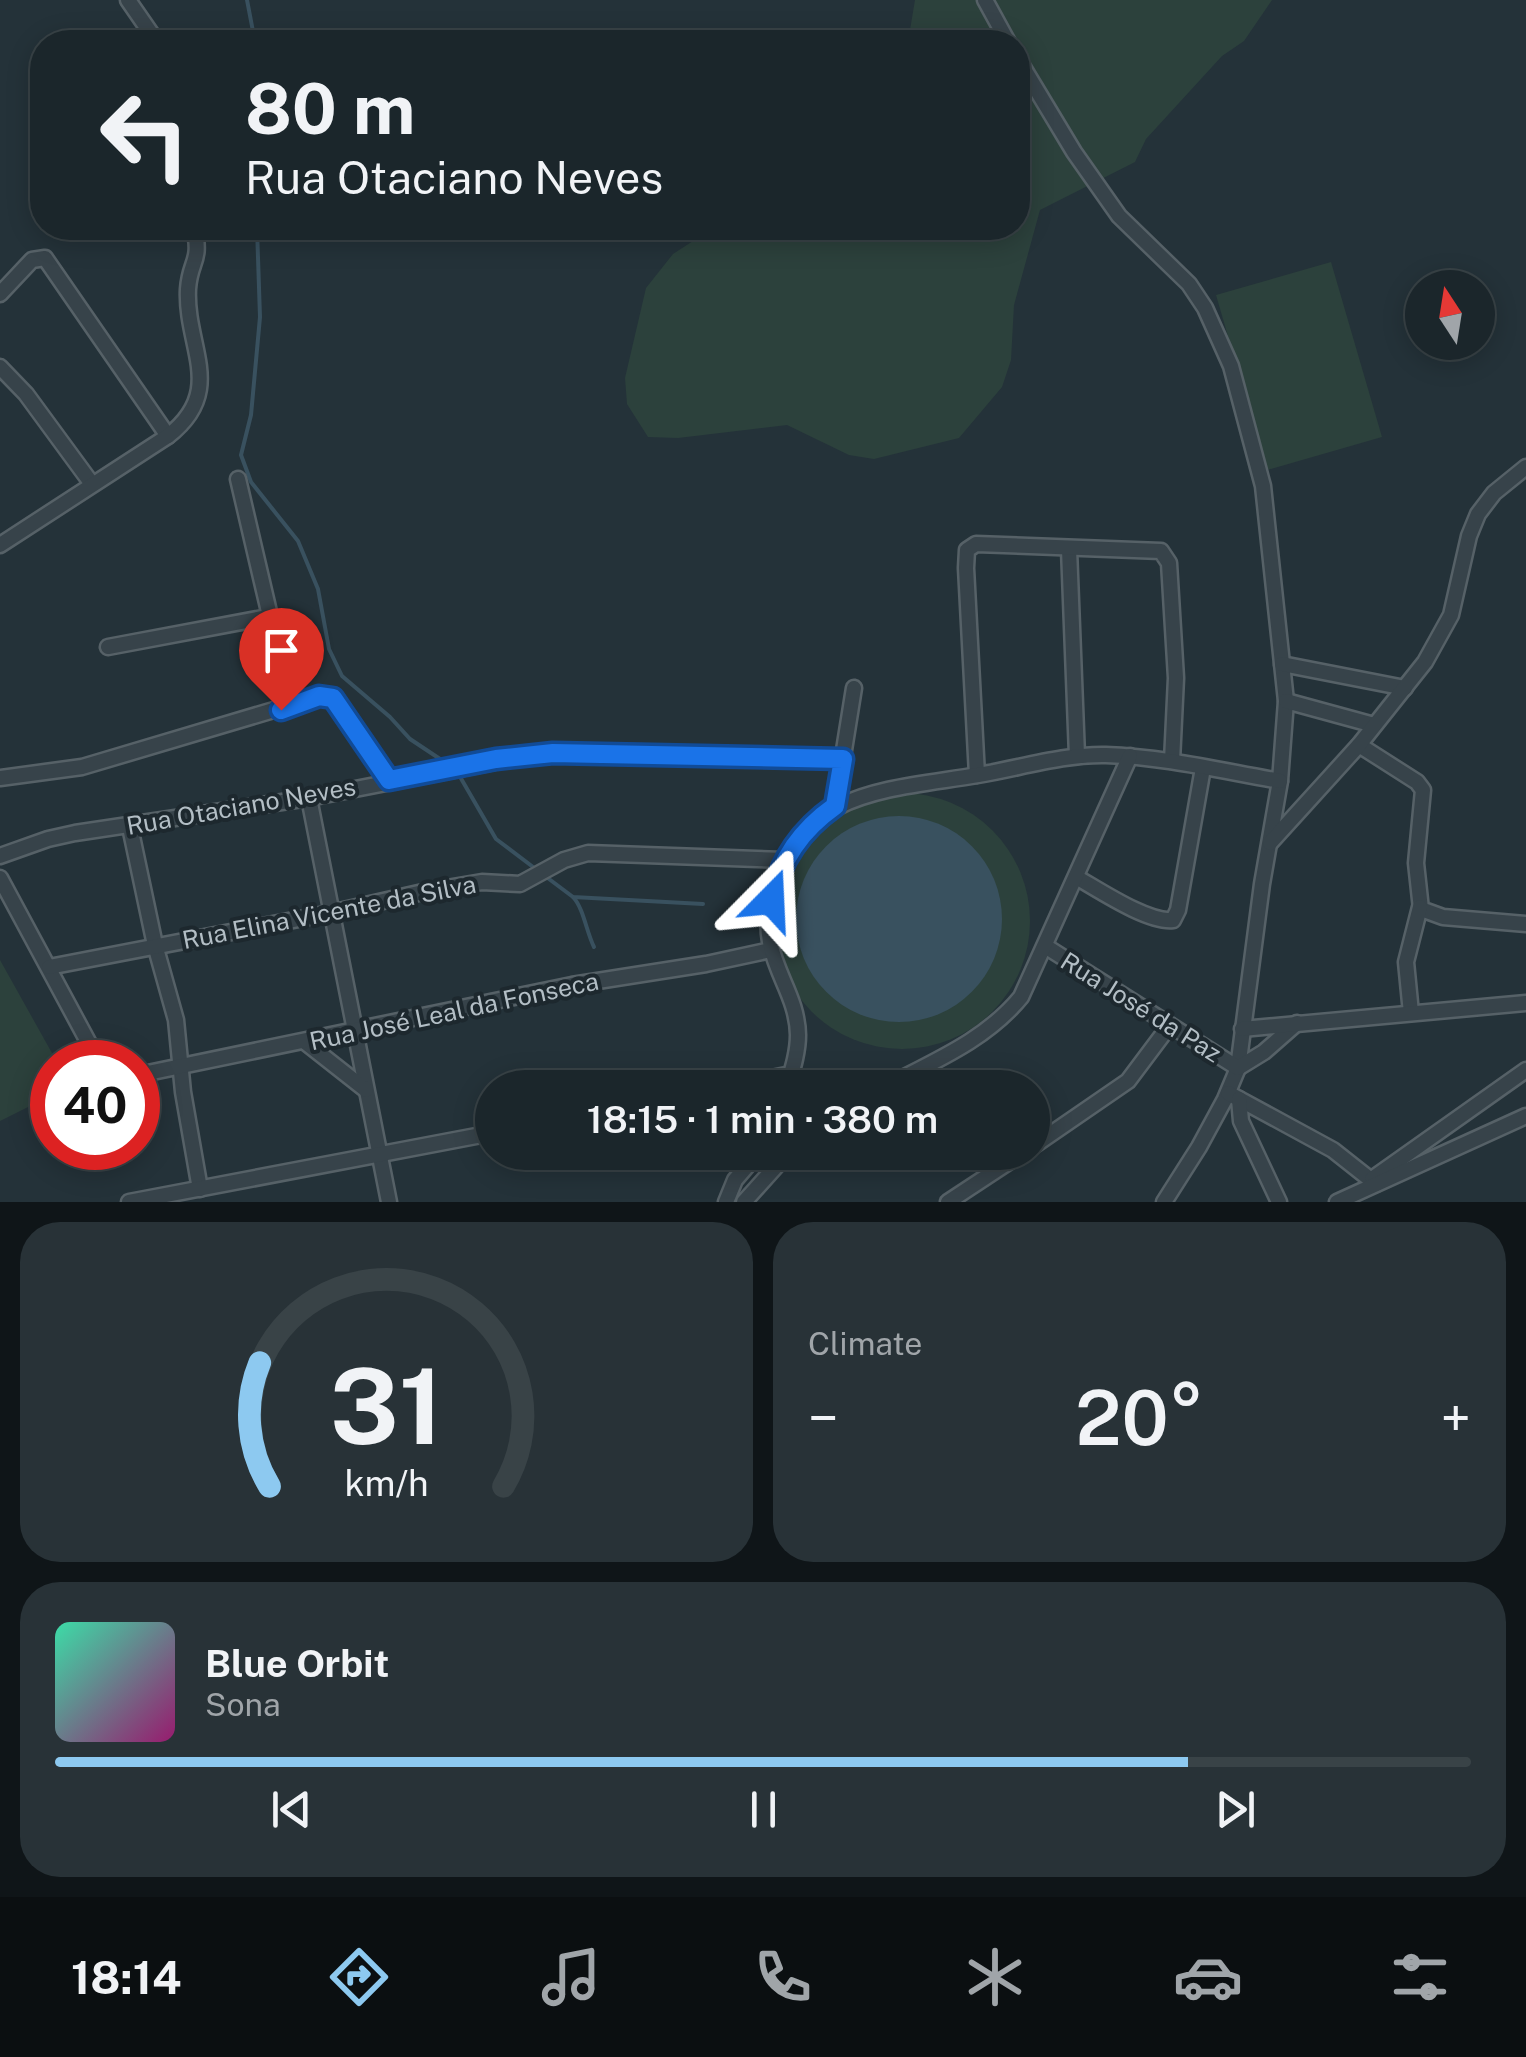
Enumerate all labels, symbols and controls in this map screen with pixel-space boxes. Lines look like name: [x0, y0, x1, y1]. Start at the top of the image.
text: 80 m: [245, 67, 415, 150]
icon: left: [80, 70, 210, 200]
text: Rua Otaciano Neves: [245, 151, 663, 204]
north arrow: [1405, 270, 1495, 360]
map controls: [1405, 270, 1495, 360]
pin: [239, 608, 324, 711]
icon: arrive: [254, 623, 309, 678]
street label: Rua Otaciano Neves: [124, 771, 358, 841]
position arrow: [719, 848, 823, 952]
street label: Rua Elina Vicente da Silva: [180, 869, 478, 955]
street label: Rua José da Paz: [1055, 946, 1227, 1068]
street label: Rua José Leal da Fonseca: [307, 966, 601, 1056]
speed limit sign: 40: [30, 1040, 160, 1170]
text: 18:15 · 1 min · 380 m: [587, 1097, 938, 1142]
text: Climate: [808, 1325, 922, 1362]
text: 31: [330, 1345, 443, 1467]
text: 20°: [1075, 1374, 1204, 1462]
text: −: [808, 1386, 839, 1450]
text: +: [1440, 1386, 1471, 1450]
text: km/h: [344, 1462, 429, 1504]
text: Blue Orbit: [205, 1641, 389, 1686]
text: Sona: [205, 1686, 281, 1723]
icon: previous: [264, 1782, 319, 1837]
icon: pause: [736, 1782, 791, 1837]
icon: next: [1208, 1782, 1263, 1837]
icon: directions: [324, 1942, 394, 2012]
icon: music: [536, 1942, 606, 2012]
icon: phone: [748, 1942, 818, 2012]
icon: climate: [960, 1942, 1030, 2012]
icon: car: [1173, 1942, 1243, 2012]
icon: filters: [1385, 1942, 1455, 2012]
text: 18:14: [71, 1951, 181, 2004]

